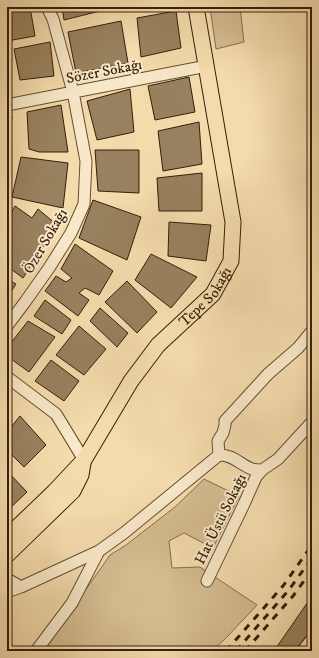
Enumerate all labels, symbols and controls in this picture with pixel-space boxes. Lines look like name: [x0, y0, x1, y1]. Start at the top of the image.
street label: Sözer Sokağı: [65, 55, 144, 88]
street label: Özer Sokağı: [19, 205, 72, 277]
street label: Tepe Sokağı: [175, 263, 236, 331]
street label: Hat Üstü Sokağı: [190, 471, 251, 568]

